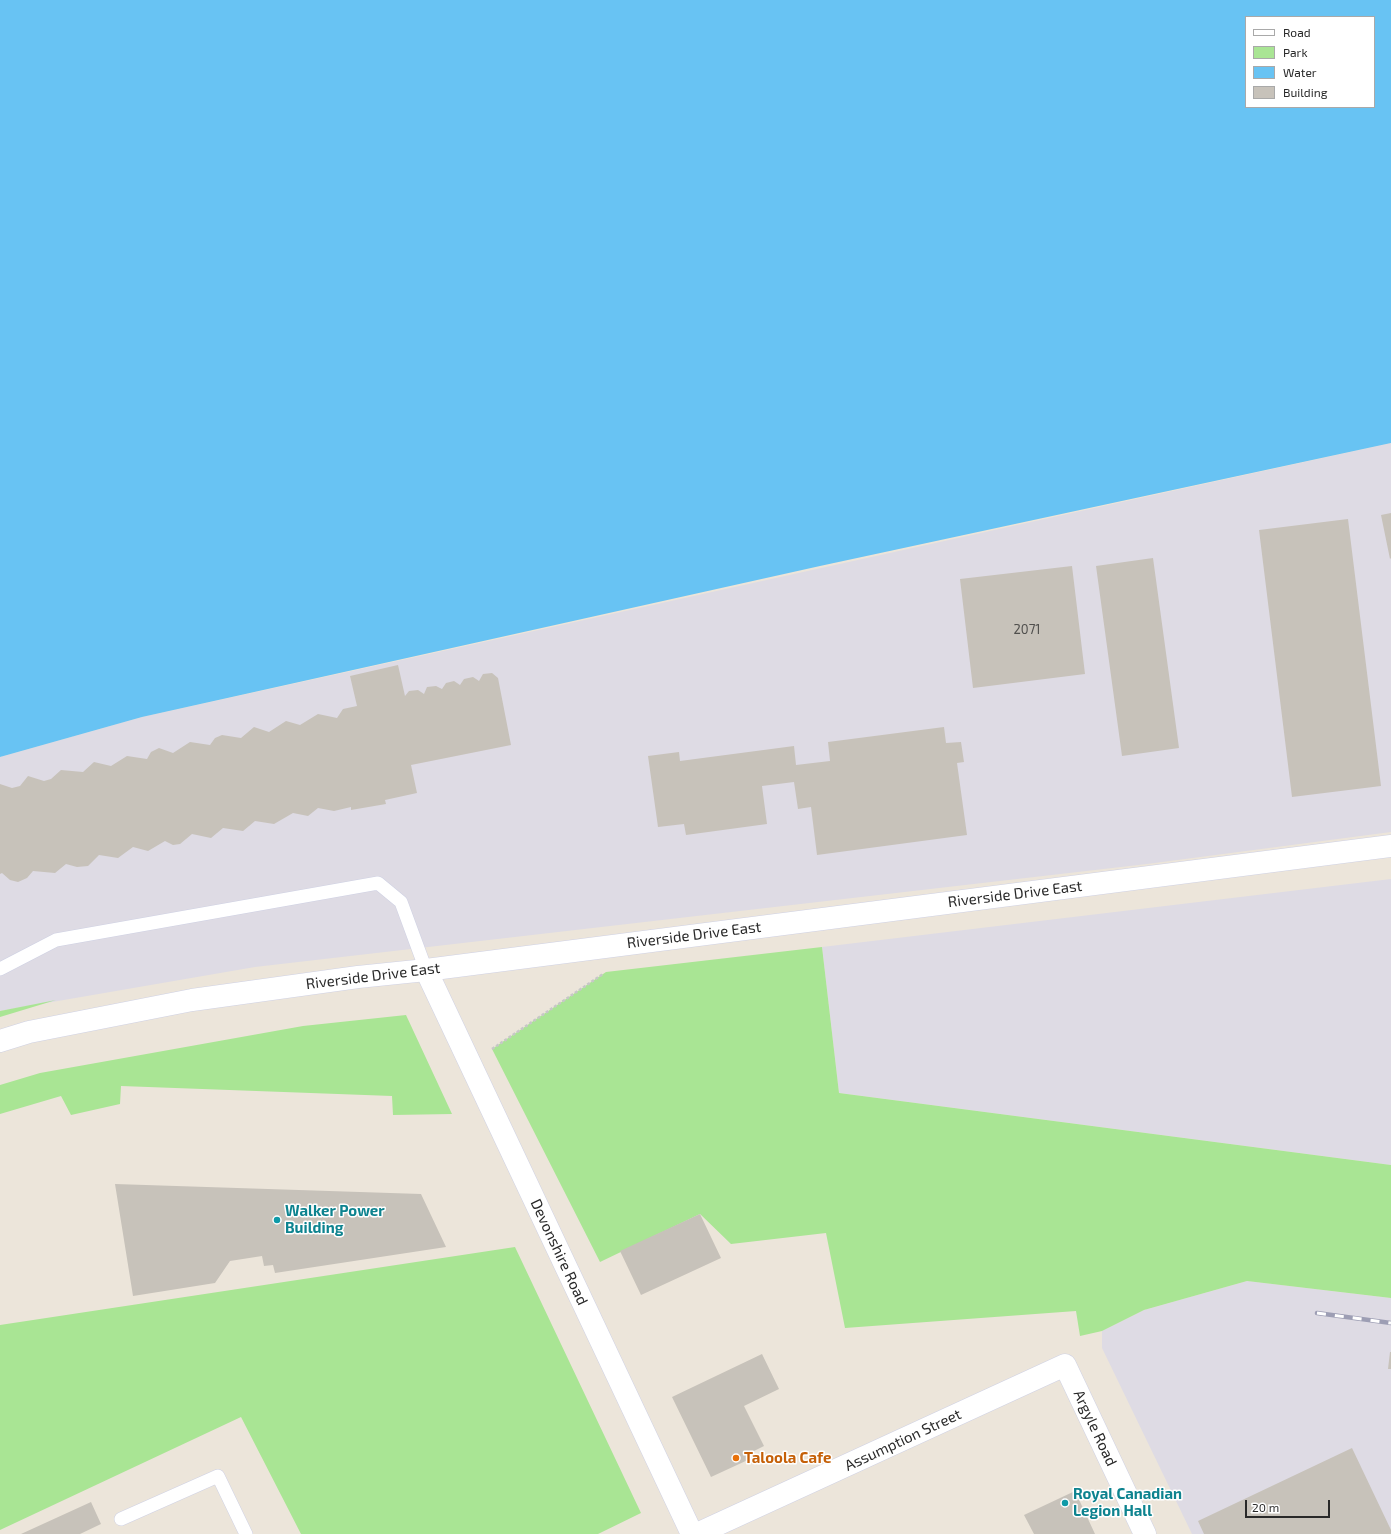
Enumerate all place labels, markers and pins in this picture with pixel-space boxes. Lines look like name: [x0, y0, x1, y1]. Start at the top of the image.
place label: Walker Power Building: [285, 1202, 385, 1237]
marker: Walker Power Building: [272, 1215, 282, 1225]
place label: Taloola Cafe: [744, 1449, 831, 1467]
marker: Taloola Cafe: [731, 1453, 741, 1463]
place label: Royal Canadian Legion Hall: [1073, 1485, 1182, 1520]
marker: Royal Canadian Legion Hall: [1060, 1498, 1070, 1508]

